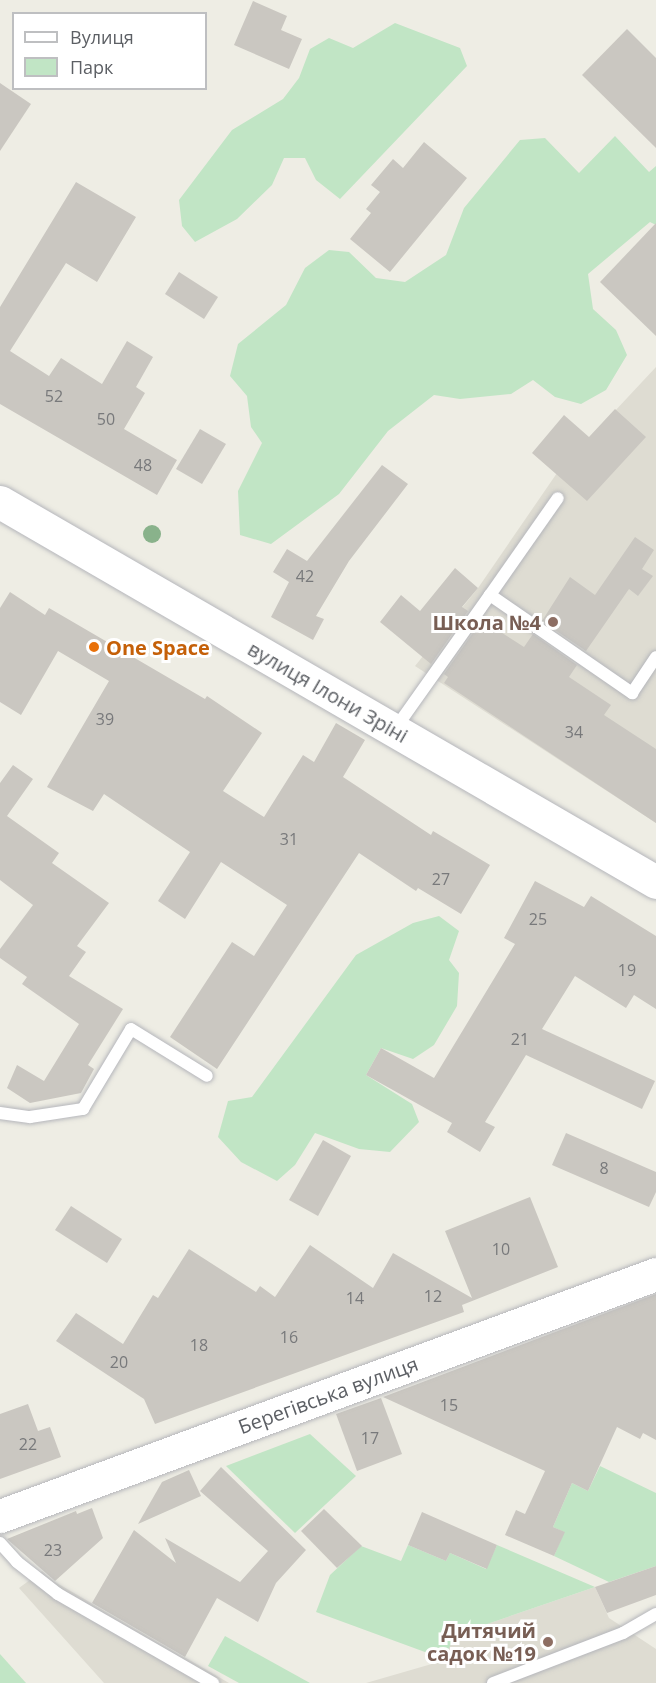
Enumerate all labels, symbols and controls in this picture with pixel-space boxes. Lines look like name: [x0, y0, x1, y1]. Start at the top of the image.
legend: [12, 12, 207, 90]
text: Вулиця: [70, 25, 134, 49]
text: Парк: [70, 55, 113, 79]
house number: 52: [45, 386, 63, 406]
house number: 50: [97, 409, 115, 429]
house number: 48: [134, 455, 152, 475]
house number: 42: [296, 566, 314, 586]
place label: Школа №4: [433, 610, 541, 634]
marker: Школа №4: [546, 615, 560, 629]
place label: One Space: [106, 635, 210, 659]
street label: вулиця Ілони Зріні: [244, 636, 412, 748]
marker: One Space: [87, 640, 101, 654]
house number: 39: [96, 709, 114, 729]
house number: 34: [565, 722, 583, 742]
house number: 31: [280, 829, 298, 849]
house number: 27: [432, 869, 450, 889]
house number: 25: [529, 909, 547, 929]
house number: 19: [618, 960, 636, 980]
house number: 21: [511, 1029, 529, 1049]
house number: 8: [599, 1158, 609, 1178]
house number: 10: [492, 1239, 510, 1259]
house number: 12: [424, 1286, 442, 1306]
house number: 14: [346, 1288, 364, 1308]
house number: 16: [280, 1327, 298, 1347]
house number: 18: [190, 1335, 208, 1355]
street label: Берегівська вулиця: [235, 1351, 421, 1439]
house number: 20: [110, 1352, 128, 1372]
house number: 15: [440, 1395, 458, 1415]
house number: 17: [361, 1428, 379, 1448]
house number: 22: [19, 1434, 37, 1454]
house number: 23: [44, 1540, 62, 1560]
place label: Дитячий садок №19: [427, 1618, 536, 1665]
marker: Дитячий садок №19: [541, 1635, 555, 1649]

